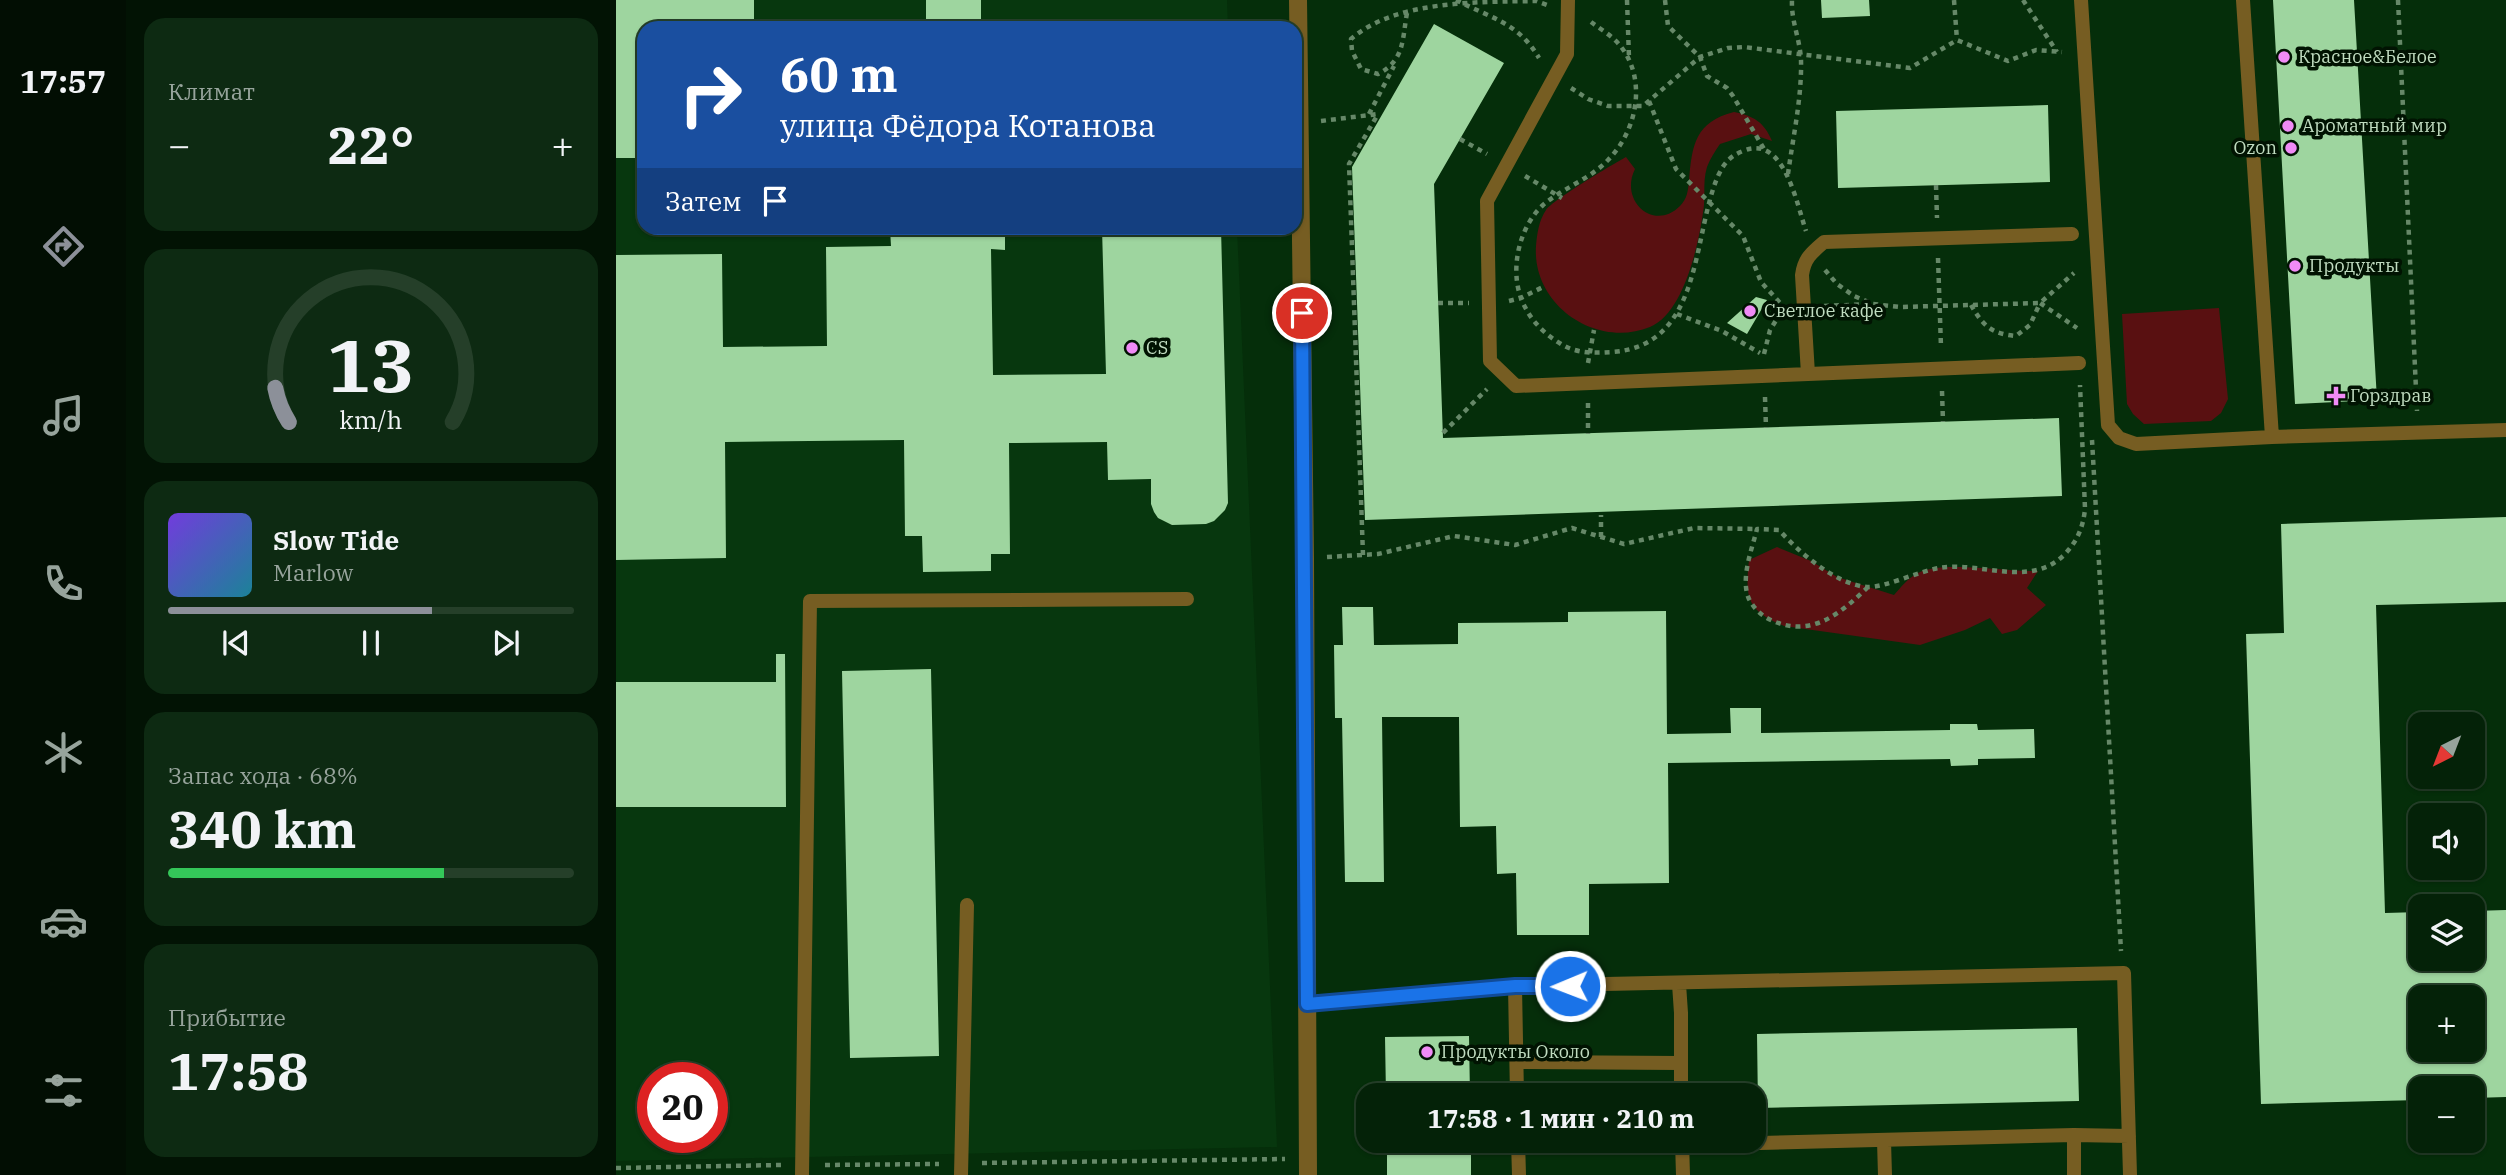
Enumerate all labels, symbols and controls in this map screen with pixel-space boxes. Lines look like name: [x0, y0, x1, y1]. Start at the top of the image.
text: 60 m: [780, 42, 898, 105]
place label: Красное&Белое: [2298, 45, 2437, 68]
icon: right: [665, 49, 756, 140]
marker: Красное&Белое: [2276, 49, 2292, 65]
text: 17:57: [20, 60, 106, 102]
text: Климат: [168, 76, 255, 106]
text: улица Фёдора Котанова: [780, 104, 1156, 146]
text: 22°: [328, 111, 414, 178]
place label: Ароматный мир: [2302, 114, 2447, 137]
marker: Ароматный мир: [2280, 118, 2296, 134]
text: −: [168, 120, 191, 169]
text: +: [551, 120, 574, 169]
place label: Ozon: [2233, 136, 2277, 159]
marker: Ozon: [2283, 140, 2299, 156]
icon: arrive: [756, 182, 794, 220]
text: Затем: [665, 184, 742, 218]
icon: directions: [39, 222, 88, 271]
place label: Продукты: [2309, 254, 2399, 277]
marker: Продукты: [2287, 258, 2303, 274]
pin: [1272, 283, 1332, 343]
icon: arrive: [1283, 294, 1321, 332]
place label: Светлое кафе: [1764, 299, 1883, 322]
marker: Светлое кафе: [1742, 303, 1758, 319]
text: 13: [327, 318, 415, 413]
place label: CS: [1146, 336, 1168, 359]
marker: CS: [1124, 340, 1140, 356]
place label: Горздрав: [2350, 384, 2431, 407]
marker: Горздрав: [2328, 388, 2344, 404]
icon: music: [39, 391, 88, 440]
text: km/h: [339, 403, 403, 436]
text: Slow Tide: [273, 523, 399, 557]
text: Marlow: [273, 557, 353, 587]
icon: phone: [39, 559, 88, 608]
icon: previous: [217, 624, 255, 662]
icon: pause: [352, 624, 390, 662]
icon: next: [487, 624, 525, 662]
north arrow: [2408, 712, 2485, 789]
map controls: [2408, 712, 2485, 1153]
icon: climate: [39, 728, 88, 777]
text: Запас хода · 68%: [168, 760, 358, 790]
text: 340 km: [168, 795, 357, 862]
button: sound: [2408, 803, 2485, 880]
button: layers: [2408, 894, 2485, 971]
icon: car: [39, 897, 88, 946]
position arrow: [1533, 949, 1607, 1023]
button: +: [2408, 985, 2485, 1062]
text: Прибытие: [168, 1002, 286, 1032]
text: 17:58: [168, 1037, 309, 1104]
place label: Продукты Около: [1441, 1040, 1590, 1063]
marker: Продукты Около: [1419, 1044, 1435, 1060]
speed limit sign: 20: [637, 1062, 728, 1153]
icon: filters: [39, 1066, 88, 1115]
button: −: [2408, 1076, 2485, 1153]
text: 17:58 · 1 мин · 210 m: [1427, 1101, 1695, 1135]

